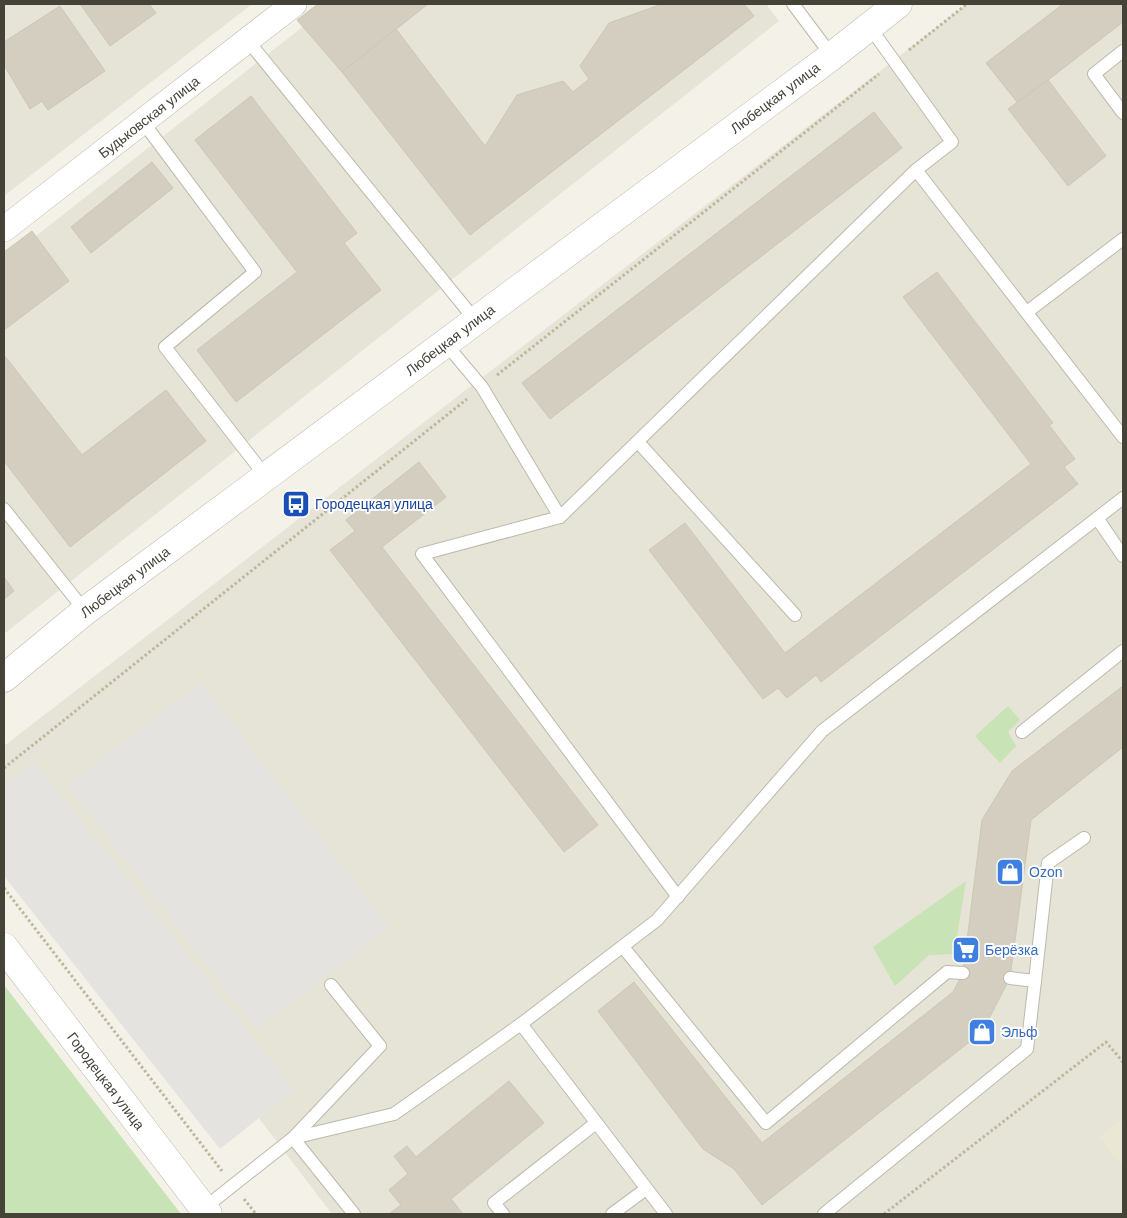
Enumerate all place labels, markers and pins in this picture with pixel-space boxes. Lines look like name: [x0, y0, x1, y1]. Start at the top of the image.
bus stop icon: Городецкая улица: [281, 489, 311, 519]
place label: Городецкая улица: [315, 496, 433, 512]
shop icon: Ozon: [995, 857, 1025, 887]
place label: Ozon: [1029, 864, 1062, 880]
supermarket icon: Берёзка: [951, 935, 981, 965]
place label: Берёзка: [985, 942, 1038, 958]
shop icon: Эльф: [967, 1017, 997, 1047]
place label: Эльф: [1001, 1024, 1038, 1040]

